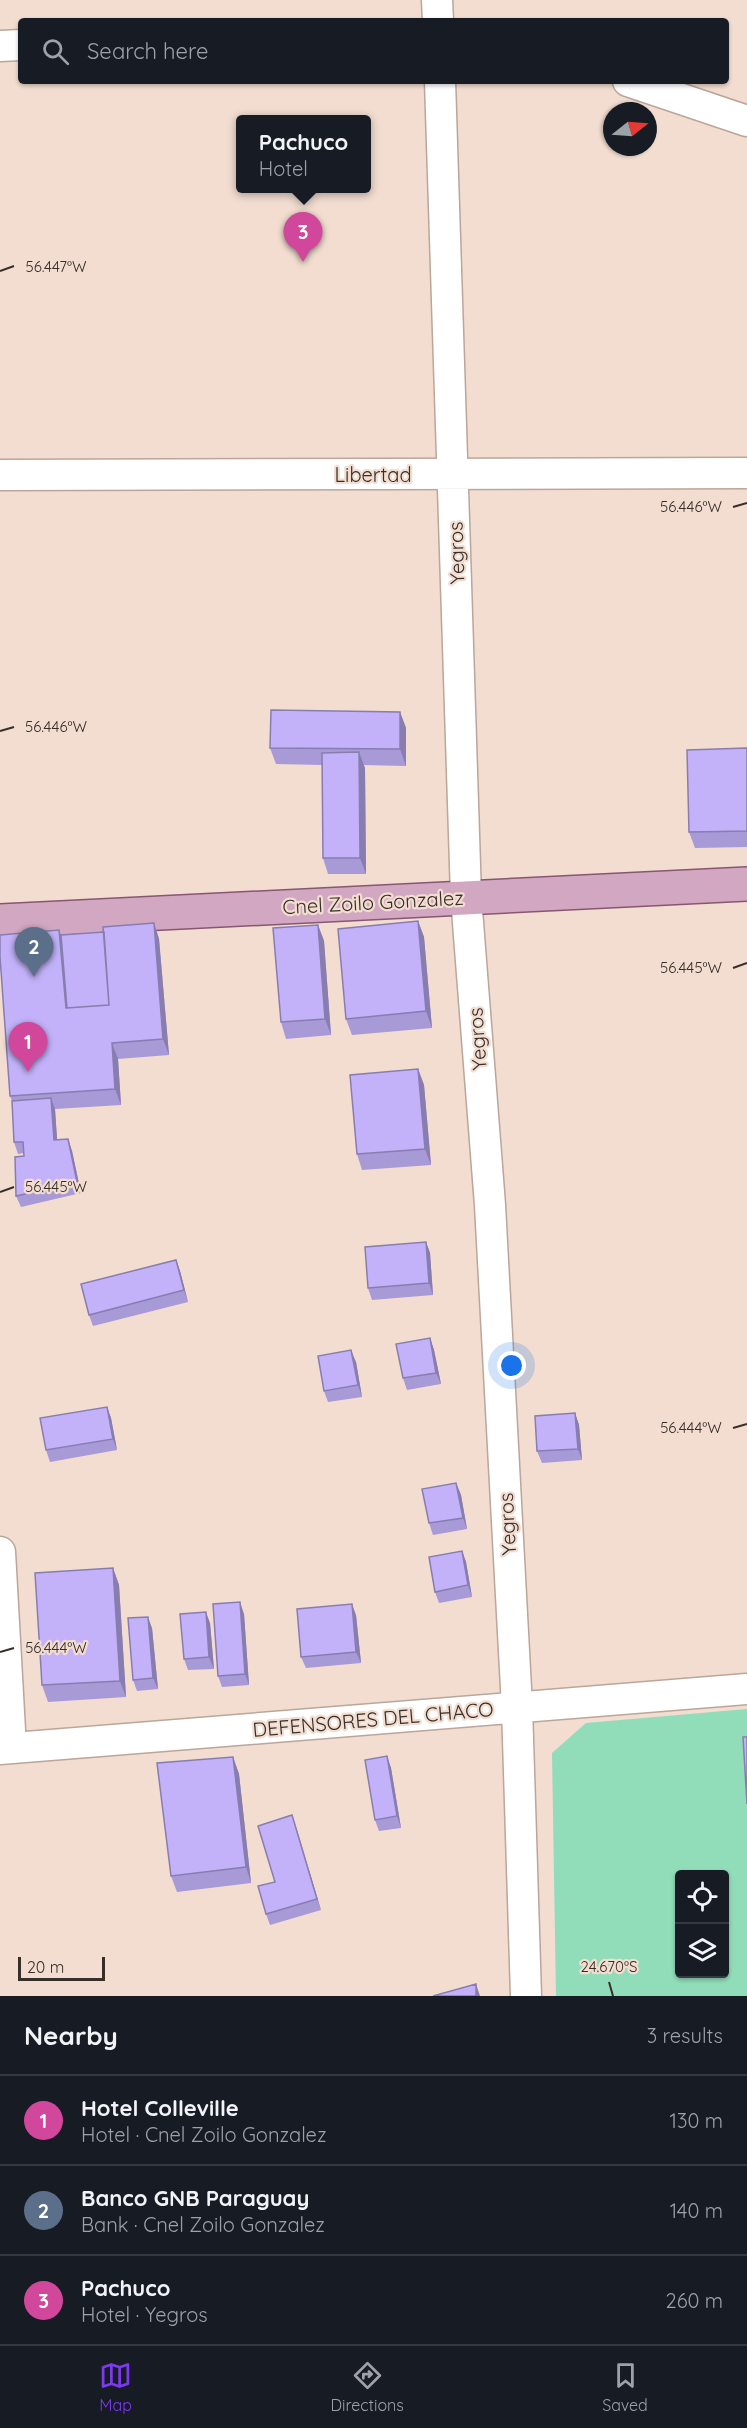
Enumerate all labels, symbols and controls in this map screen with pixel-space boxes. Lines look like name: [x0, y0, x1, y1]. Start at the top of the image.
search box: [18, 18, 729, 84]
icon: search: [39, 35, 72, 68]
text: Search here: [87, 37, 208, 65]
north arrow: [603, 102, 657, 156]
popup: [236, 115, 371, 193]
text: Pachuco: [259, 128, 348, 156]
text: Hotel: [259, 156, 308, 181]
pin: 3: [284, 212, 322, 262]
text: 56.447°W: [25, 257, 87, 276]
street label: Libertad: [334, 462, 412, 487]
text: 56.446°W: [660, 497, 722, 516]
street label: Yegros: [442, 521, 470, 585]
text: 56.446°W: [25, 717, 87, 736]
street label: Cnel Zoilo Gonzalez: [282, 885, 464, 919]
pin: 2: [15, 928, 54, 977]
text: 56.445°W: [660, 958, 723, 977]
street label: Yegros: [462, 1007, 492, 1071]
pin: 1: [9, 1022, 48, 1072]
text: 56.445°W: [25, 1177, 88, 1196]
your location: [497, 1351, 526, 1380]
text: 56.444°W: [660, 1418, 722, 1437]
street label: Yegros: [493, 1492, 521, 1556]
text: 56.444°W: [25, 1638, 87, 1657]
street label: DEFENSORES DEL CHACO: [252, 1696, 494, 1742]
map controls: [675, 1870, 729, 1978]
button: locate: [675, 1870, 729, 1924]
button: layers: [675, 1924, 729, 1978]
scale bar: [18, 1954, 105, 1982]
text: 20 m: [27, 1957, 64, 1977]
text: 24.670°S: [581, 1957, 637, 1976]
text: Nearby: [24, 2019, 118, 2052]
text: 3 results: [647, 2023, 723, 2048]
text: Hotel Colleville: [81, 2094, 239, 2122]
text: 1: [40, 2108, 47, 2133]
text: 130 m: [670, 2108, 723, 2133]
text: Hotel · Cnel Zoilo Gonzalez: [81, 2122, 326, 2147]
text: Banco GNB Paraguay: [81, 2184, 309, 2212]
text: 2: [38, 2198, 49, 2223]
text: 140 m: [670, 2198, 723, 2223]
text: Bank · Cnel Zoilo Gonzalez: [81, 2212, 325, 2237]
text: Pachuco: [81, 2274, 170, 2302]
text: 3: [38, 2288, 49, 2313]
text: 260 m: [666, 2288, 723, 2313]
text: Hotel · Yegros: [81, 2302, 208, 2327]
tab: Map: [99, 2359, 132, 2415]
tab: Directions: [331, 2359, 404, 2415]
tab: Saved: [602, 2359, 648, 2415]

